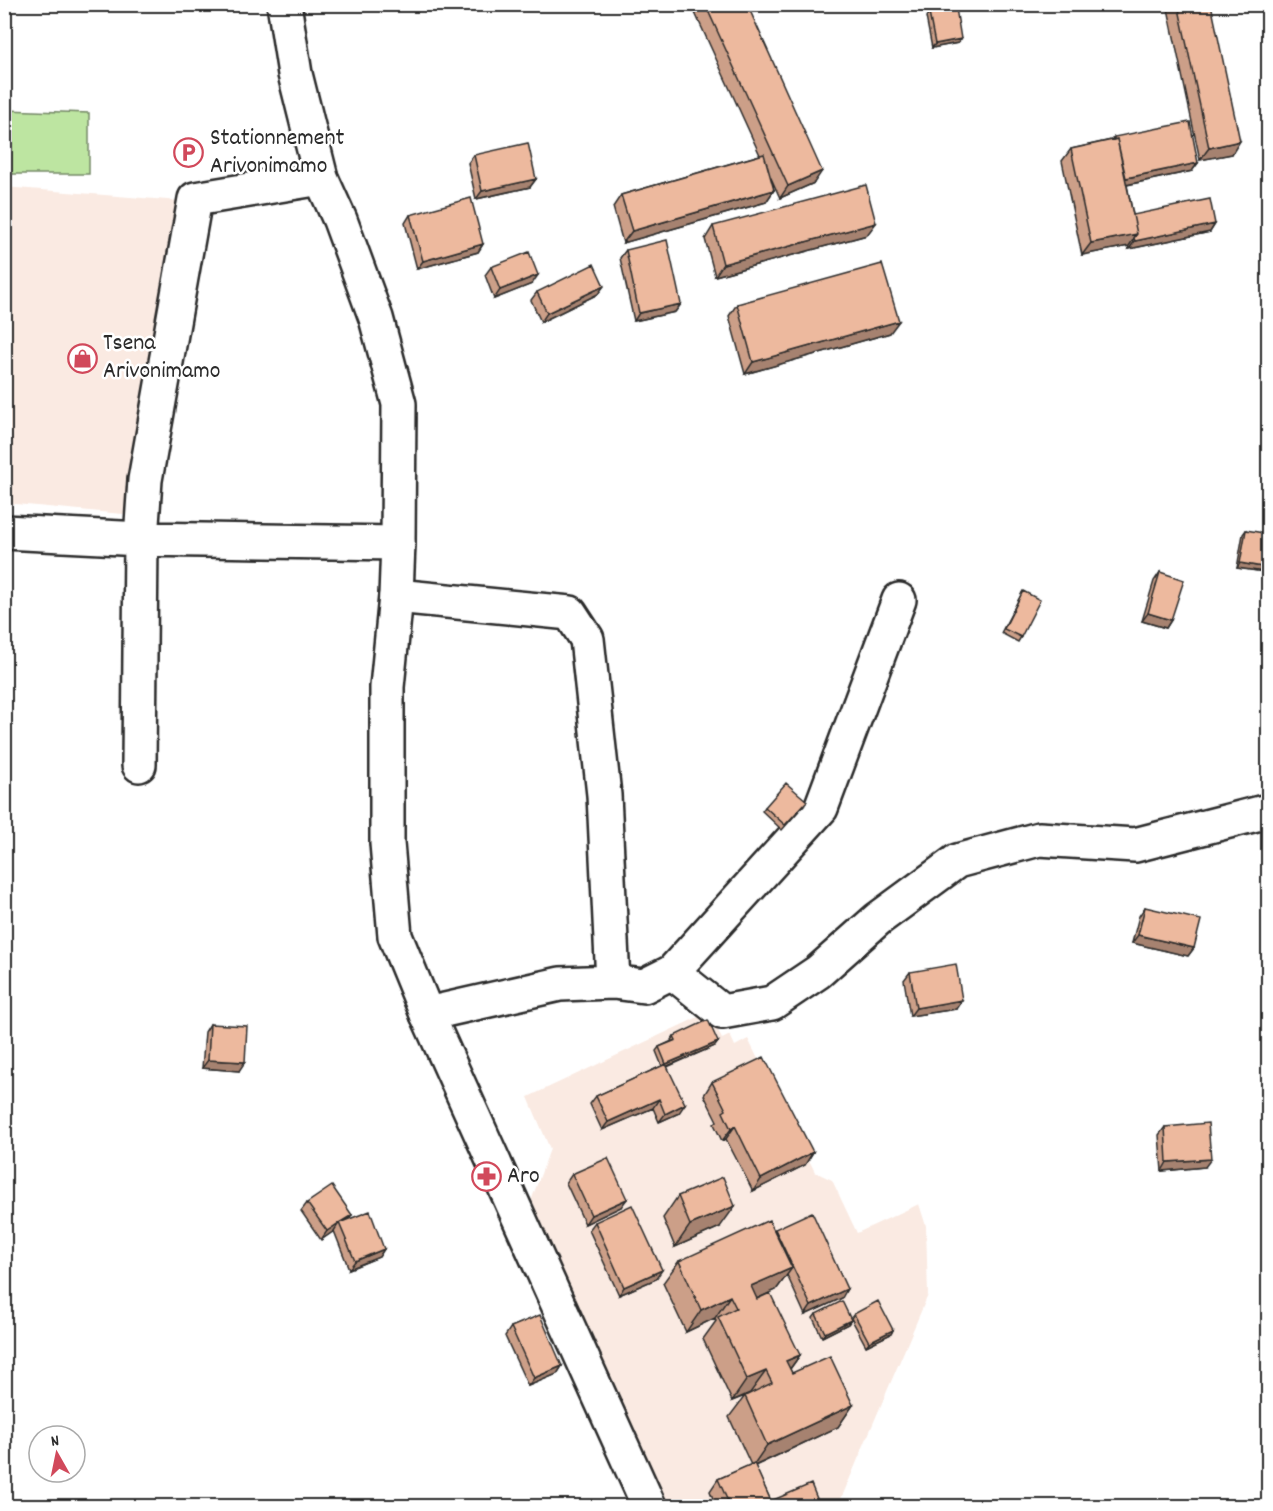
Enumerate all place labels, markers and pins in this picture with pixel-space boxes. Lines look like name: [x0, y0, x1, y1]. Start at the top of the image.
place label: Stationnement Arivonimamo: [210, 122, 344, 184]
parking icon: Stationnement Arivonimamo: [173, 137, 205, 169]
place label: Tsena Arivonimamo: [103, 327, 220, 389]
shop icon: Tsena Arivonimamo: [66, 342, 98, 374]
place label: Aro: [507, 1160, 540, 1194]
pharmacy icon: Aro: [470, 1161, 502, 1193]

